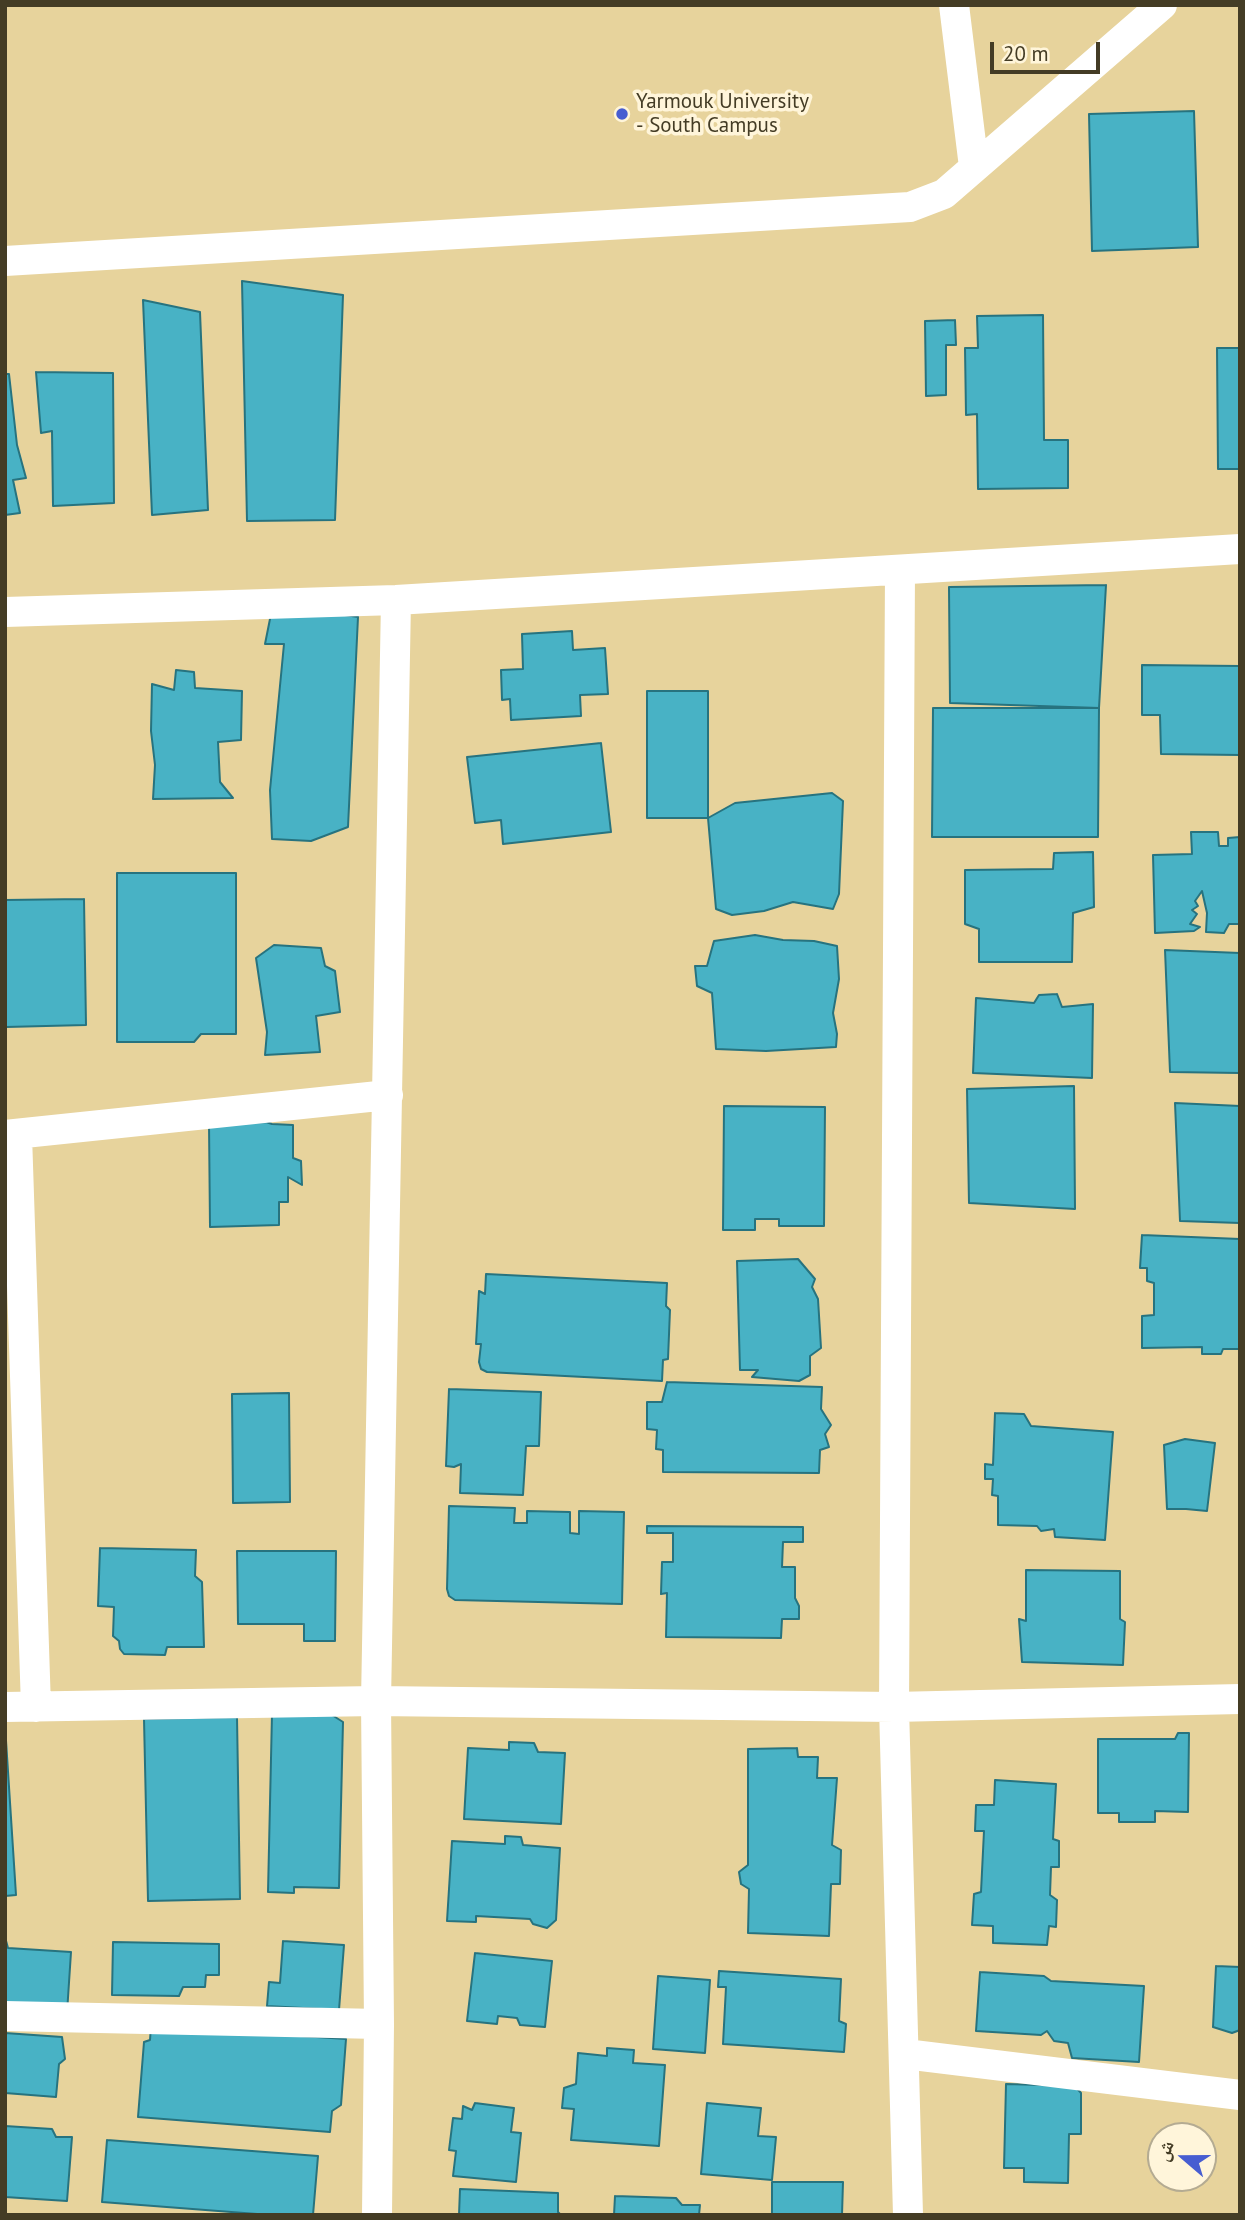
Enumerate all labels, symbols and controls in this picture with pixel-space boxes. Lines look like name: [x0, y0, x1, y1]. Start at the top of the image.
scale bar: [993, 28, 1103, 72]
text: 20 m: [1003, 40, 1049, 67]
place label: Yarmouk University - South Campus: [636, 89, 809, 139]
marker: Yarmouk University - South Campus: [614, 106, 630, 122]
north arrow: [1147, 2122, 1217, 2192]
text: ش: [1149, 2137, 1179, 2164]

